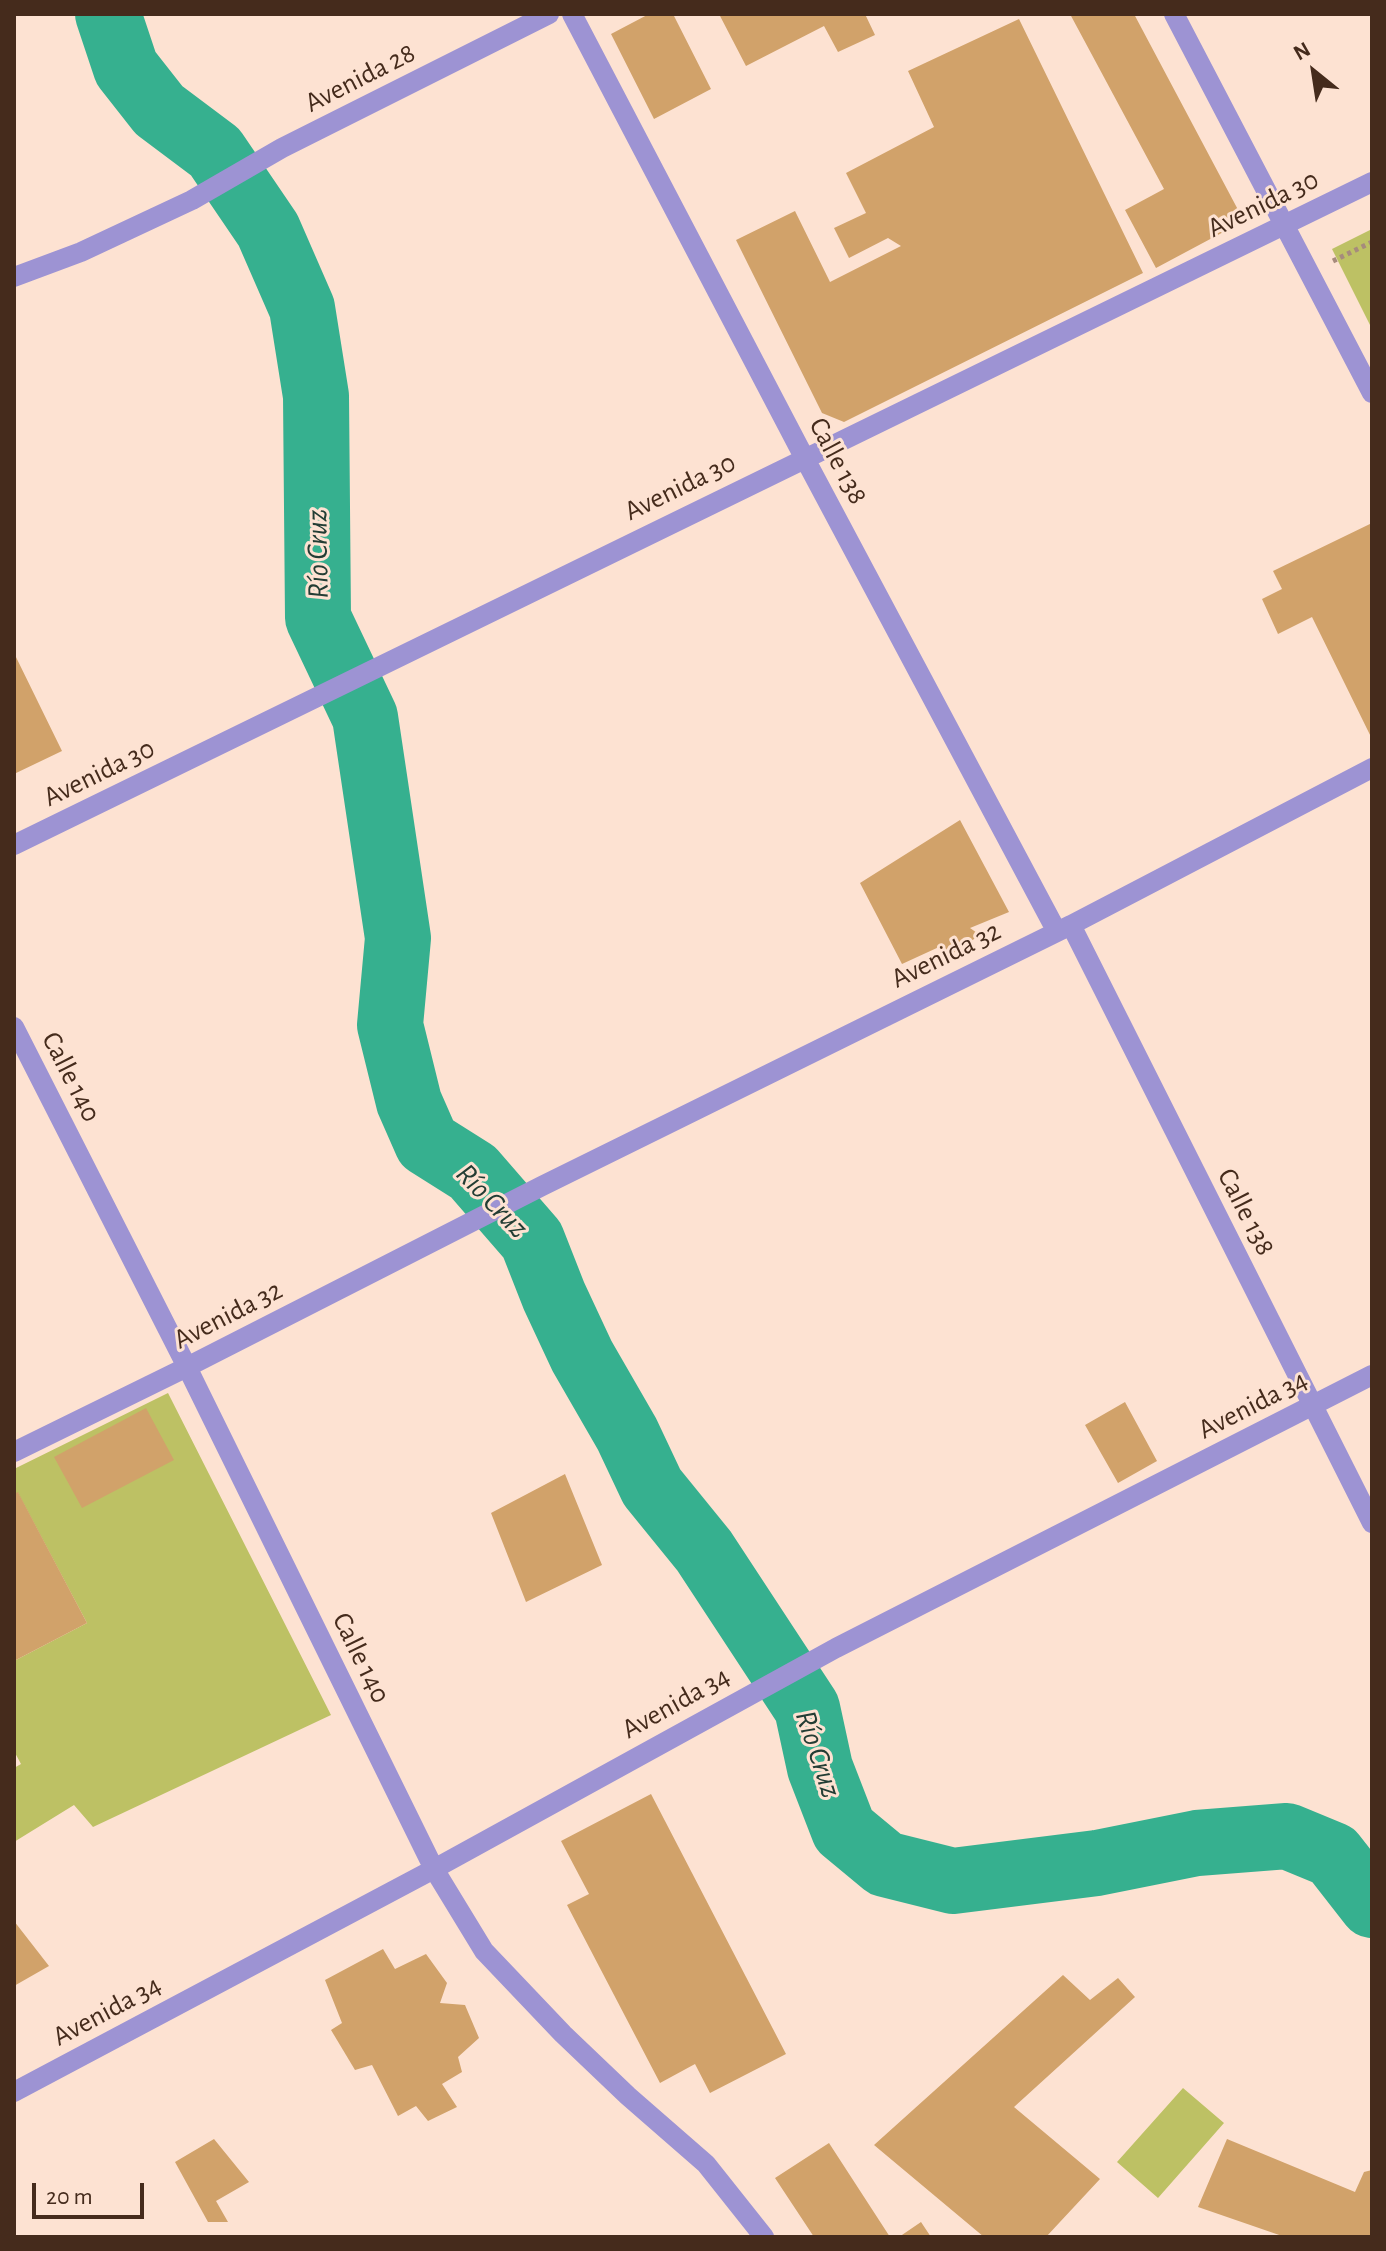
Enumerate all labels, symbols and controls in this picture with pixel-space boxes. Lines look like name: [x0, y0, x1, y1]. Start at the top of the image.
north arrow: [1274, 32, 1354, 112]
street label: Avenida 28: [299, 36, 421, 120]
text: N: [1290, 38, 1314, 65]
street label: Avenida 30: [1202, 163, 1324, 245]
street label: Calle 138: [801, 412, 875, 510]
street label: Avenida 30: [619, 446, 741, 528]
water label: Río Cruz: [299, 509, 337, 599]
street label: Avenida 30: [38, 732, 160, 814]
street label: Avenida 32: [886, 914, 1006, 996]
street label: Calle 140: [34, 1026, 108, 1128]
water label: Río Cruz: [448, 1156, 536, 1246]
street label: Calle 138: [1210, 1163, 1282, 1261]
street label: Avenida 32: [168, 1273, 288, 1357]
street label: Avenida 34: [1193, 1363, 1313, 1447]
street label: Calle 140: [325, 1607, 397, 1709]
street label: Avenida 34: [616, 1660, 736, 1746]
water label: Río Cruz: [787, 1706, 849, 1802]
street label: Avenida 34: [47, 1968, 167, 2054]
scale bar: [36, 2167, 148, 2217]
text: 20 m: [46, 2185, 93, 2209]

